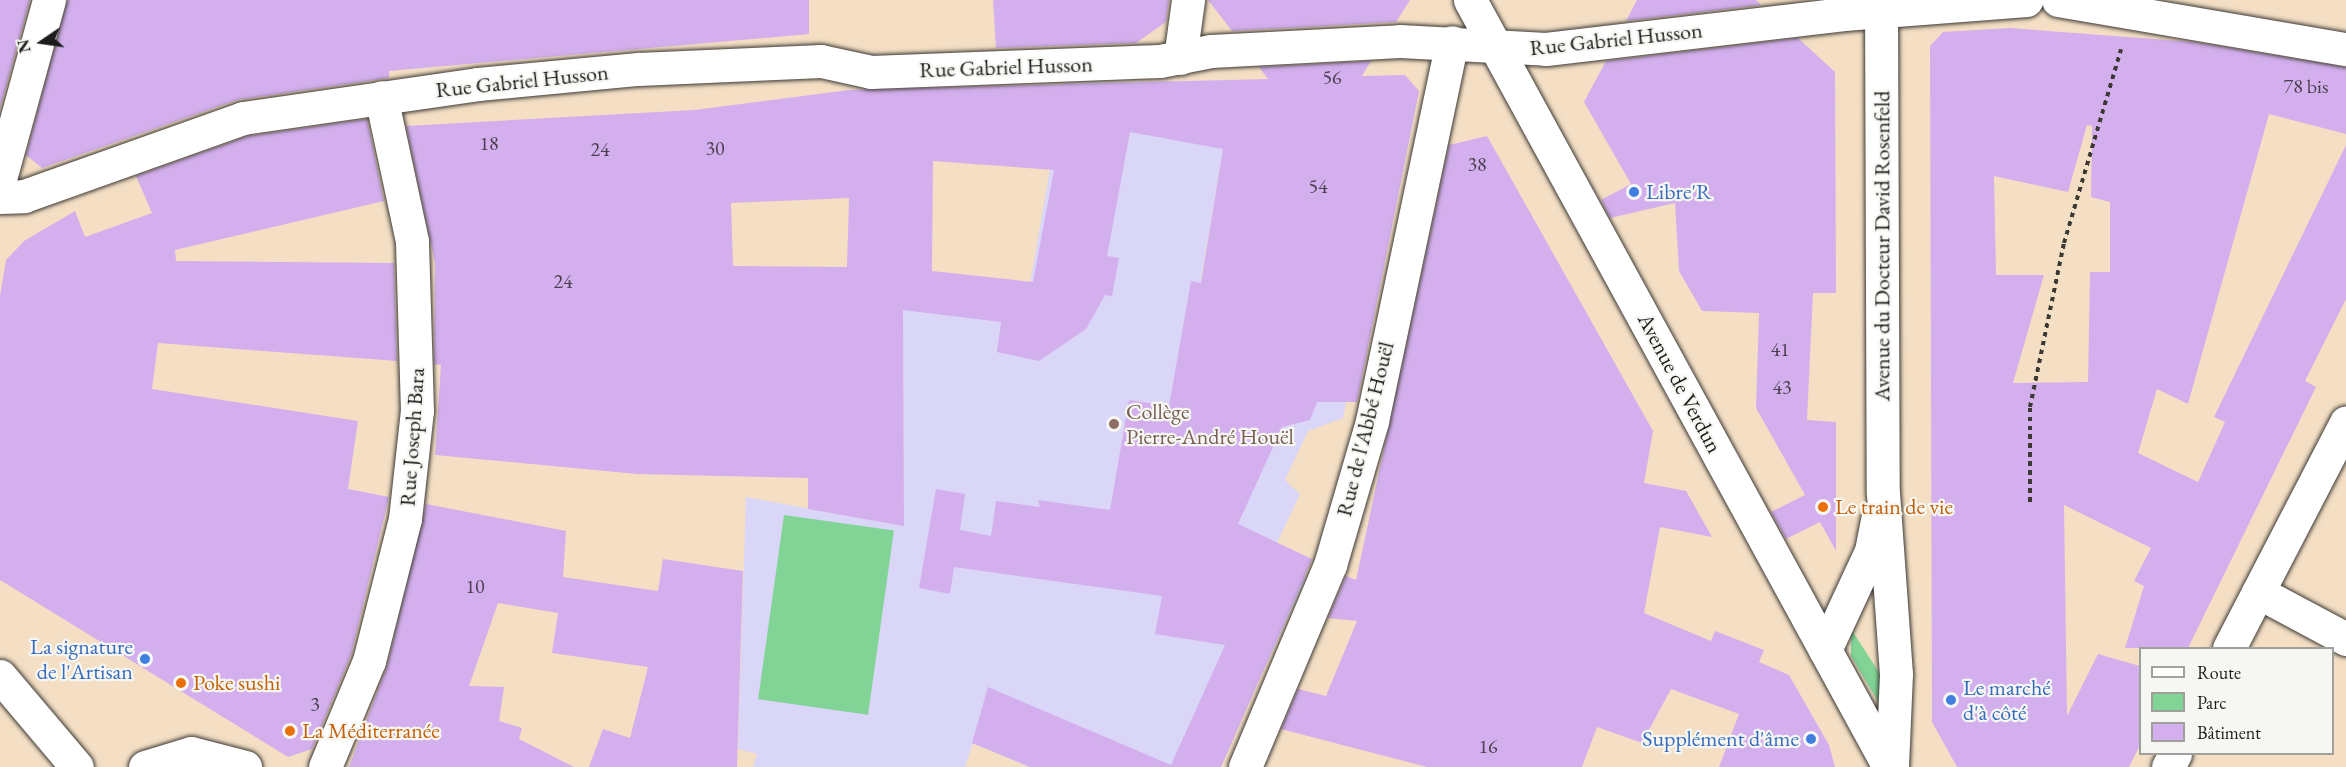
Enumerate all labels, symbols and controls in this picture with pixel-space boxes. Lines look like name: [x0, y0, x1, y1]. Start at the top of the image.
north arrow: [12, 12, 72, 72]
street label: Rue Gabriel Husson: [1528, 17, 1704, 61]
text: N: [12, 37, 36, 55]
street label: Rue Gabriel Husson: [919, 51, 1093, 83]
street label: Rue Gabriel Husson: [434, 59, 610, 103]
house number: 56: [1322, 65, 1342, 89]
house number: 78 bis: [2284, 74, 2328, 98]
street label: Avenue du Docteur David Rosenfeld: [1869, 91, 1895, 401]
house number: 18: [479, 131, 499, 155]
house number: 30: [705, 136, 725, 160]
house number: 24: [590, 137, 610, 161]
house number: 38: [1467, 152, 1487, 176]
house number: 54: [1308, 174, 1328, 198]
place label: Libre'R: [1646, 179, 1712, 205]
marker: Libre'R: [1627, 185, 1641, 199]
house number: 24: [553, 269, 573, 293]
street label: Avenue de Verdun: [1632, 309, 1728, 457]
house number: 41: [1770, 337, 1790, 361]
street label: Rue de l'Abbé Houël: [1331, 339, 1399, 519]
street label: Rue Joseph Bara: [394, 367, 430, 507]
house number: 43: [1772, 375, 1792, 399]
place label: Collège Pierre-André Houël: [1126, 398, 1294, 450]
marker: Collège Pierre-André Houël: [1107, 417, 1121, 431]
place label: Le train de vie: [1835, 494, 1953, 520]
marker: Le train de vie: [1816, 500, 1830, 514]
house number: 10: [465, 574, 485, 598]
place label: La signature de l'Artisan: [30, 633, 133, 684]
legend: [2139, 647, 2334, 755]
marker: La signature de l'Artisan: [138, 652, 152, 666]
text: Route: [2197, 661, 2241, 684]
place label: Poke sushi: [193, 670, 280, 696]
place label: Le marché d'à côté: [1963, 674, 2051, 726]
marker: Poke sushi: [174, 676, 188, 690]
text: Parc: [2197, 691, 2227, 714]
house number: 3: [310, 692, 320, 716]
marker: Le marché d'à côté: [1944, 693, 1958, 707]
place label: La Méditerranée: [302, 718, 440, 744]
text: Bâtiment: [2197, 721, 2261, 744]
marker: La Méditerranée: [283, 724, 297, 738]
place label: Supplément d'âme: [1642, 726, 1799, 752]
marker: Supplément d'âme: [1804, 732, 1818, 746]
house number: 16: [1478, 734, 1498, 758]

